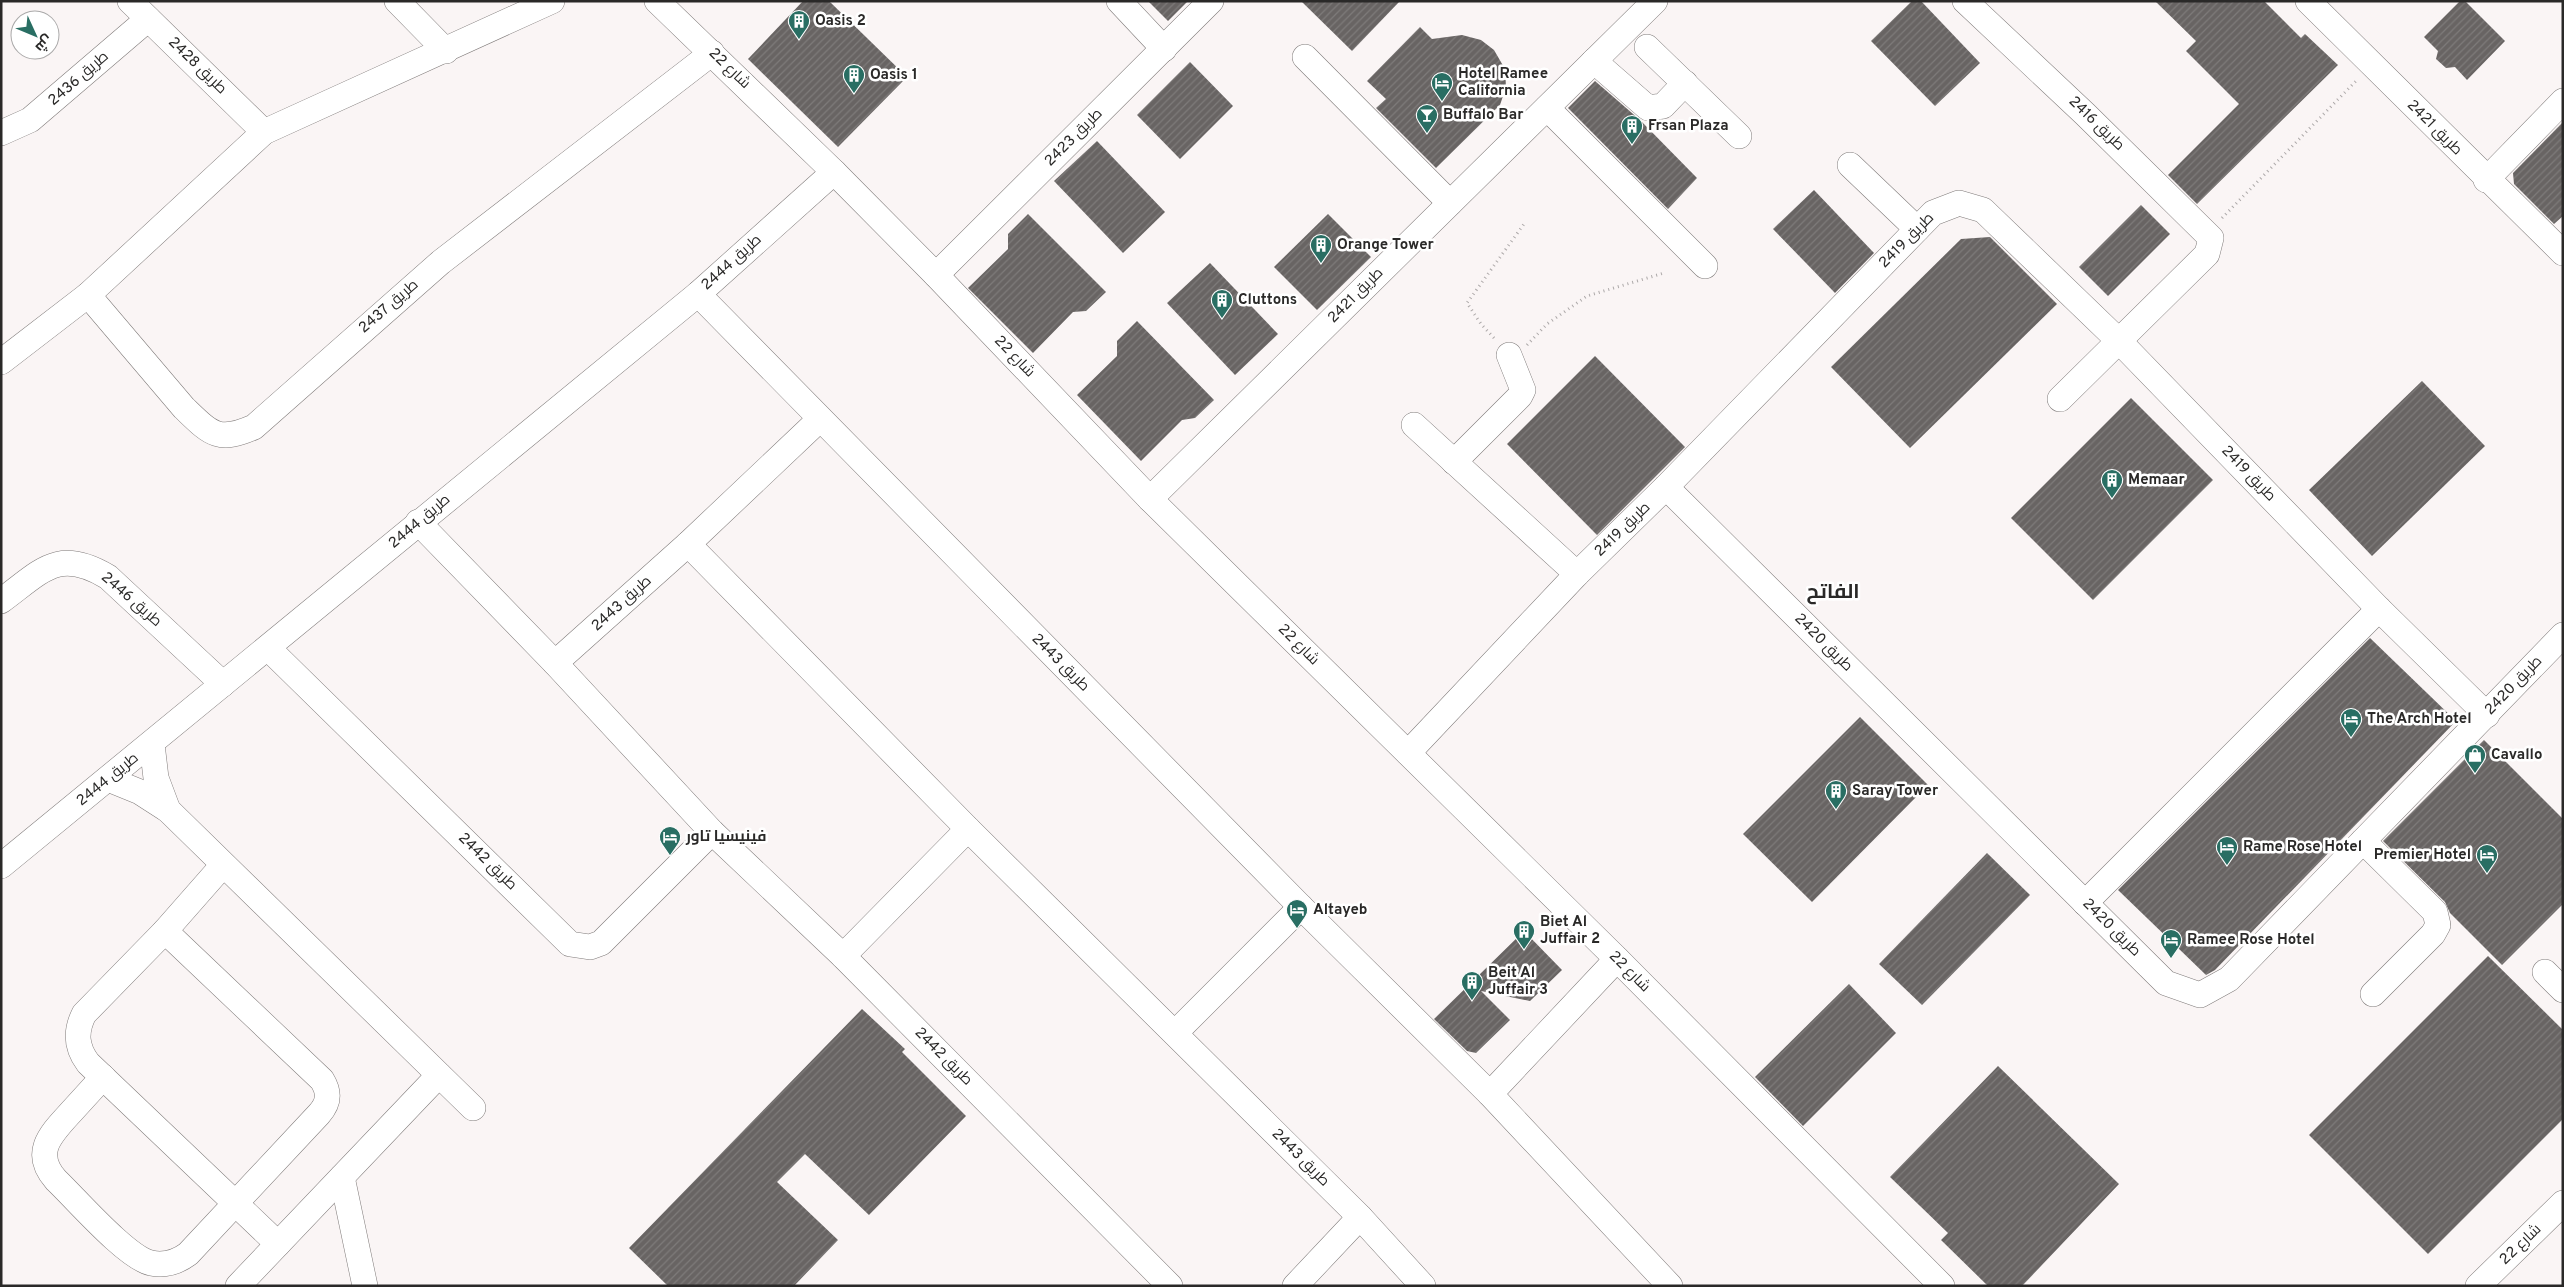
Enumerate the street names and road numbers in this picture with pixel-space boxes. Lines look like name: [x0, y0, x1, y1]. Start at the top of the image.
street label: طريق 2428: [164, 33, 230, 99]
street label: شارع 22: [704, 44, 754, 94]
street label: طريق 2436: [45, 48, 113, 110]
street label: طريق 2416: [2064, 93, 2128, 155]
street label: طريق 2421: [2402, 96, 2466, 160]
street label: طريق 2423: [1041, 105, 1107, 171]
street label: طريق 2419: [1875, 209, 1939, 273]
street label: طريق 2444: [698, 231, 766, 295]
street label: طريق 2421: [1324, 264, 1388, 328]
street label: طريق 2437: [355, 276, 423, 338]
street label: شارع 22: [989, 332, 1039, 382]
street label: طريق 2419: [2217, 442, 2279, 506]
street label: طريق 2444: [385, 491, 455, 553]
street label: طريق 2419: [1591, 499, 1655, 561]
street label: طريق 2446: [97, 568, 165, 632]
street label: طريق 2443: [588, 572, 656, 636]
street label: طريق 2420: [1790, 610, 1856, 676]
street label: شارع 22: [1273, 620, 1323, 670]
street label: طريق 2443: [1027, 630, 1093, 696]
street label: طريق 2420: [2481, 652, 2547, 720]
street label: طريق 2444: [73, 749, 143, 811]
street label: طريق 2442: [454, 829, 520, 895]
street label: طريق 2420: [2078, 895, 2144, 961]
street label: شارع 22: [1604, 947, 1654, 997]
street label: طريق 2442: [910, 1024, 976, 1090]
street label: طريق 2443: [1267, 1125, 1333, 1191]
street label: شارع 22: [2496, 1220, 2546, 1270]

